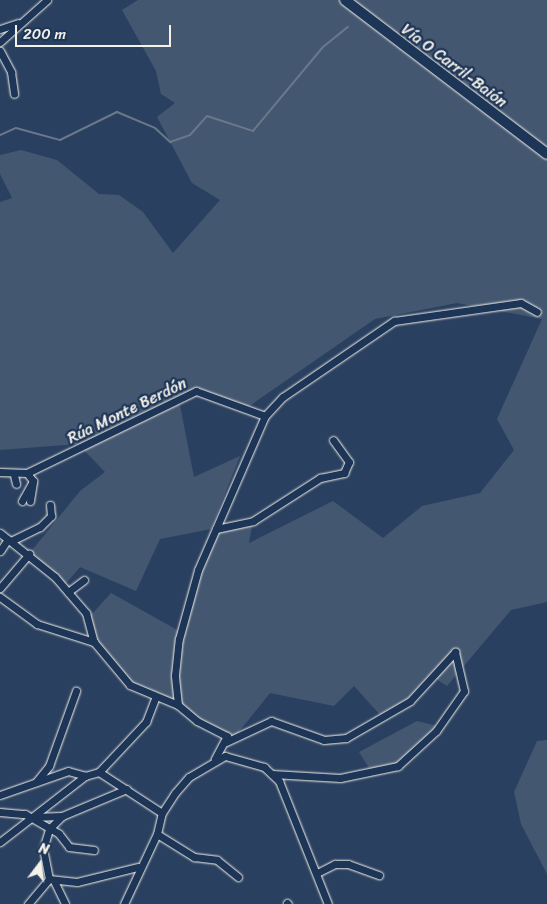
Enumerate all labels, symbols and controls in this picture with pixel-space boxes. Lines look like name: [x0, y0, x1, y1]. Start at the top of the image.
scale bar: [18, 15, 174, 47]
street label: Vía O Carril-Baión: [397, 20, 511, 112]
text: 200 m: [23, 21, 66, 47]
street label: Rúa Monte Berdón: [64, 374, 190, 448]
text: N: [36, 836, 52, 862]
north arrow: [15, 839, 65, 889]

